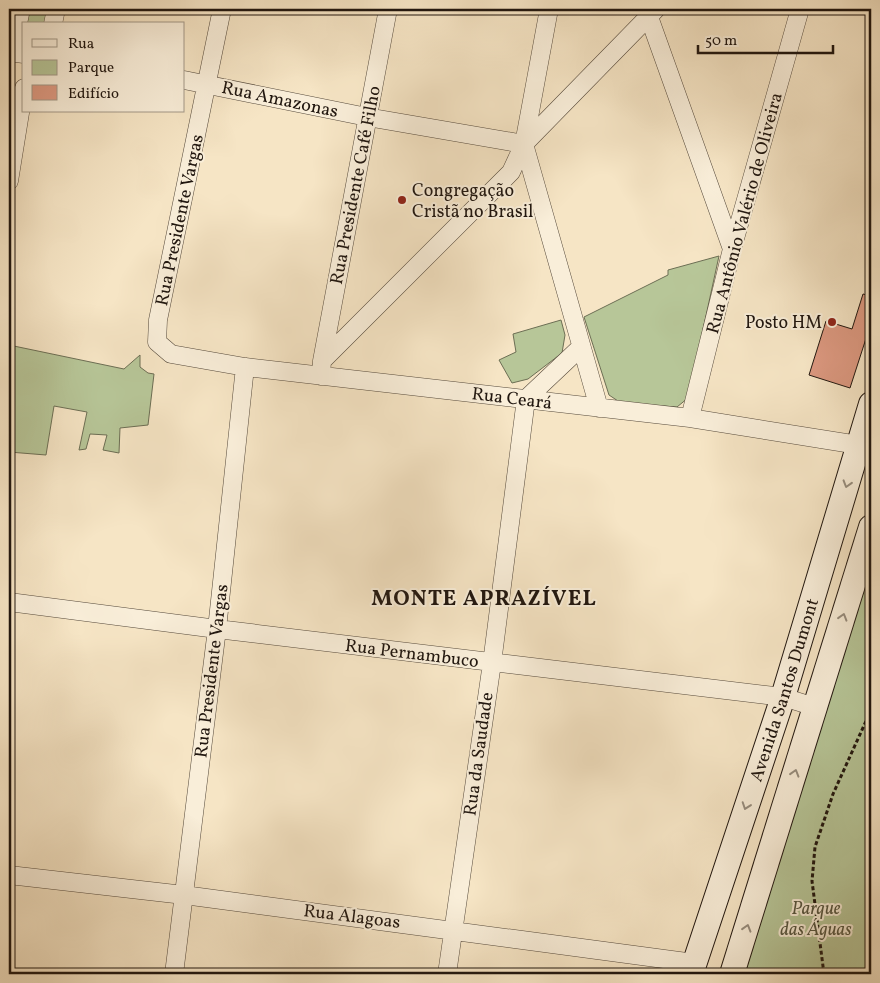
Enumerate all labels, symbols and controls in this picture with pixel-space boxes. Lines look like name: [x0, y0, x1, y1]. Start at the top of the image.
legend: [22, 22, 185, 112]
scale bar: [698, 22, 832, 54]
text: 50 m: [705, 31, 737, 52]
text: Rua: [68, 34, 94, 55]
text: Parque: [68, 58, 114, 79]
street label: Rua Amazonas: [219, 76, 340, 125]
text: Edifício: [68, 84, 119, 105]
street label: Rua Presidente Café Filho: [325, 84, 388, 287]
street label: Rua Antônio Valério de Oliveira: [701, 90, 790, 337]
street label: Rua Presidente Vargas: [150, 132, 211, 308]
place label: Congregação Cristã no Brasil: [412, 179, 533, 225]
marker: Congregação Cristã no Brasil: [396, 194, 408, 206]
place label: Posto HM: [745, 311, 822, 336]
marker: Posto HM: [826, 316, 838, 328]
street label: Rua Ceará: [470, 382, 553, 417]
one-way arrow: [843, 480, 853, 488]
street label: Rua Presidente Vargas: [189, 583, 236, 760]
district label: MONTE APRAZÍVEL: [371, 584, 597, 615]
street label: Avenida Santos Dumont: [745, 596, 826, 785]
one-way arrow: [837, 614, 847, 622]
street label: Rua Pernambuco: [344, 634, 480, 675]
street label: Rua da Saudade: [458, 691, 501, 818]
one-way arrow: [789, 769, 799, 777]
one-way arrow: [742, 802, 752, 810]
park label: Parque das Águas: [780, 897, 852, 943]
street label: Rua Alagoas: [302, 899, 402, 936]
one-way arrow: [741, 924, 751, 932]

